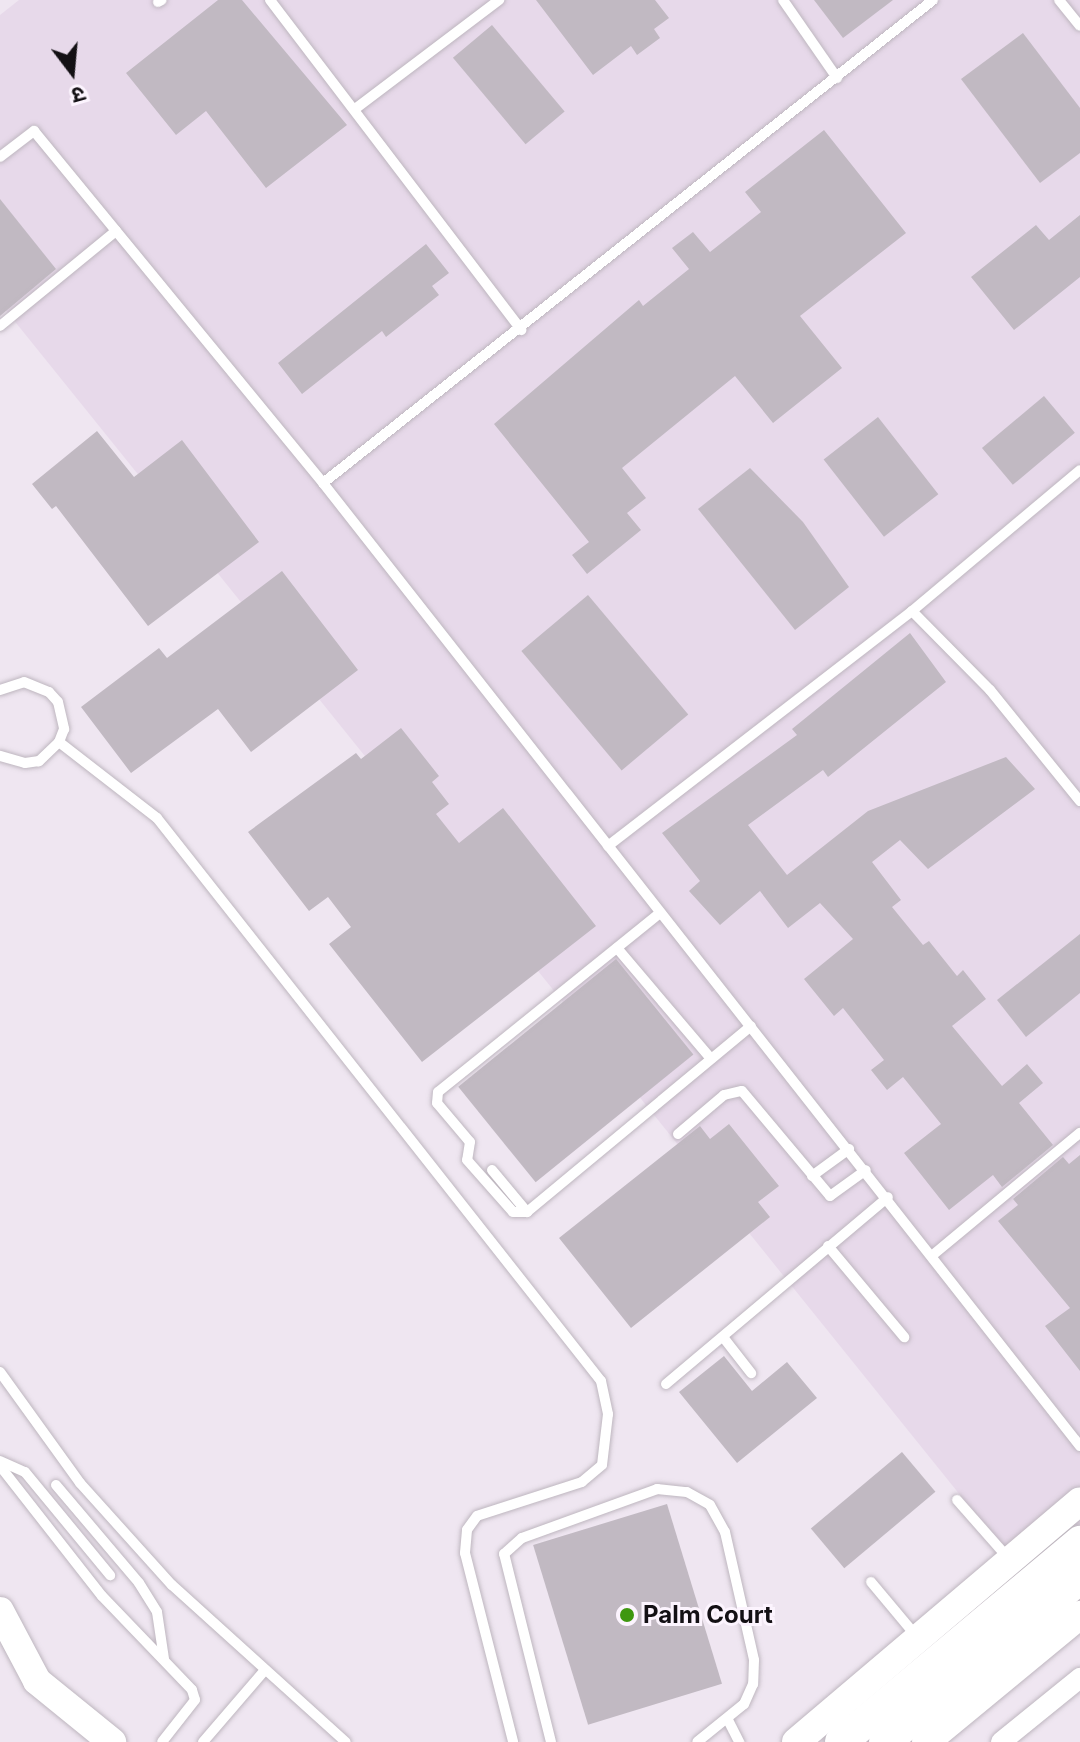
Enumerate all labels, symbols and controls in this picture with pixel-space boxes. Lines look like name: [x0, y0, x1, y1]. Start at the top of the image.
north arrow: [32, 32, 112, 112]
text: उ: [69, 81, 88, 109]
place label: Palm Court: [643, 1601, 773, 1629]
marker: Palm Court: [618, 1606, 636, 1624]

